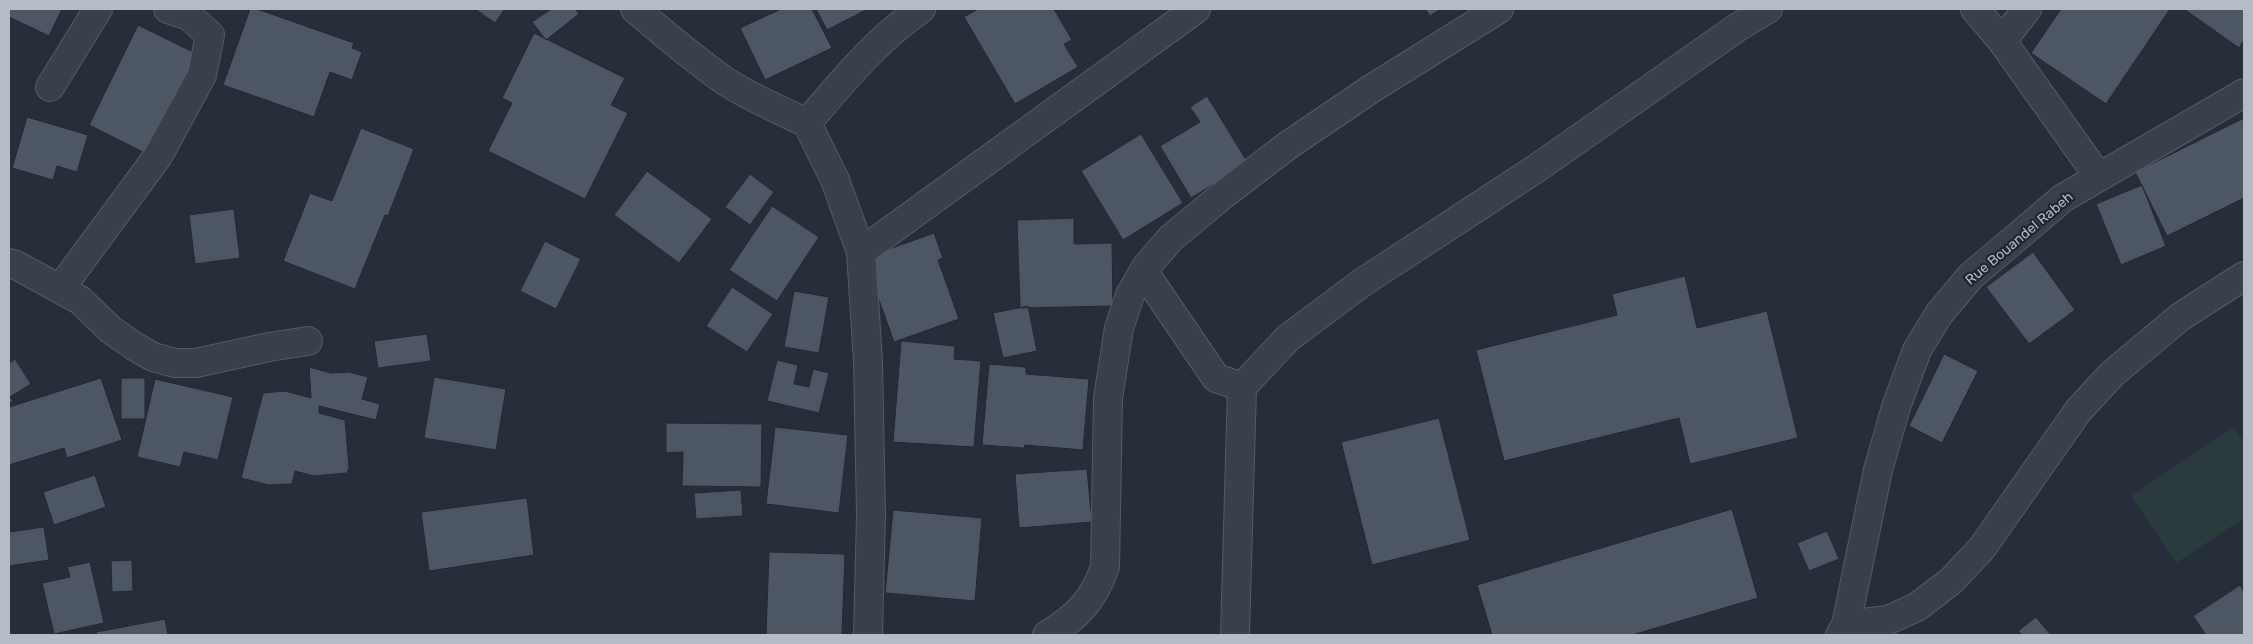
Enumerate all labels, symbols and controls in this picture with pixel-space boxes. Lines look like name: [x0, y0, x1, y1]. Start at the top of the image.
street label: Rue Bouandel Rabeh: [1962, 188, 2077, 288]

